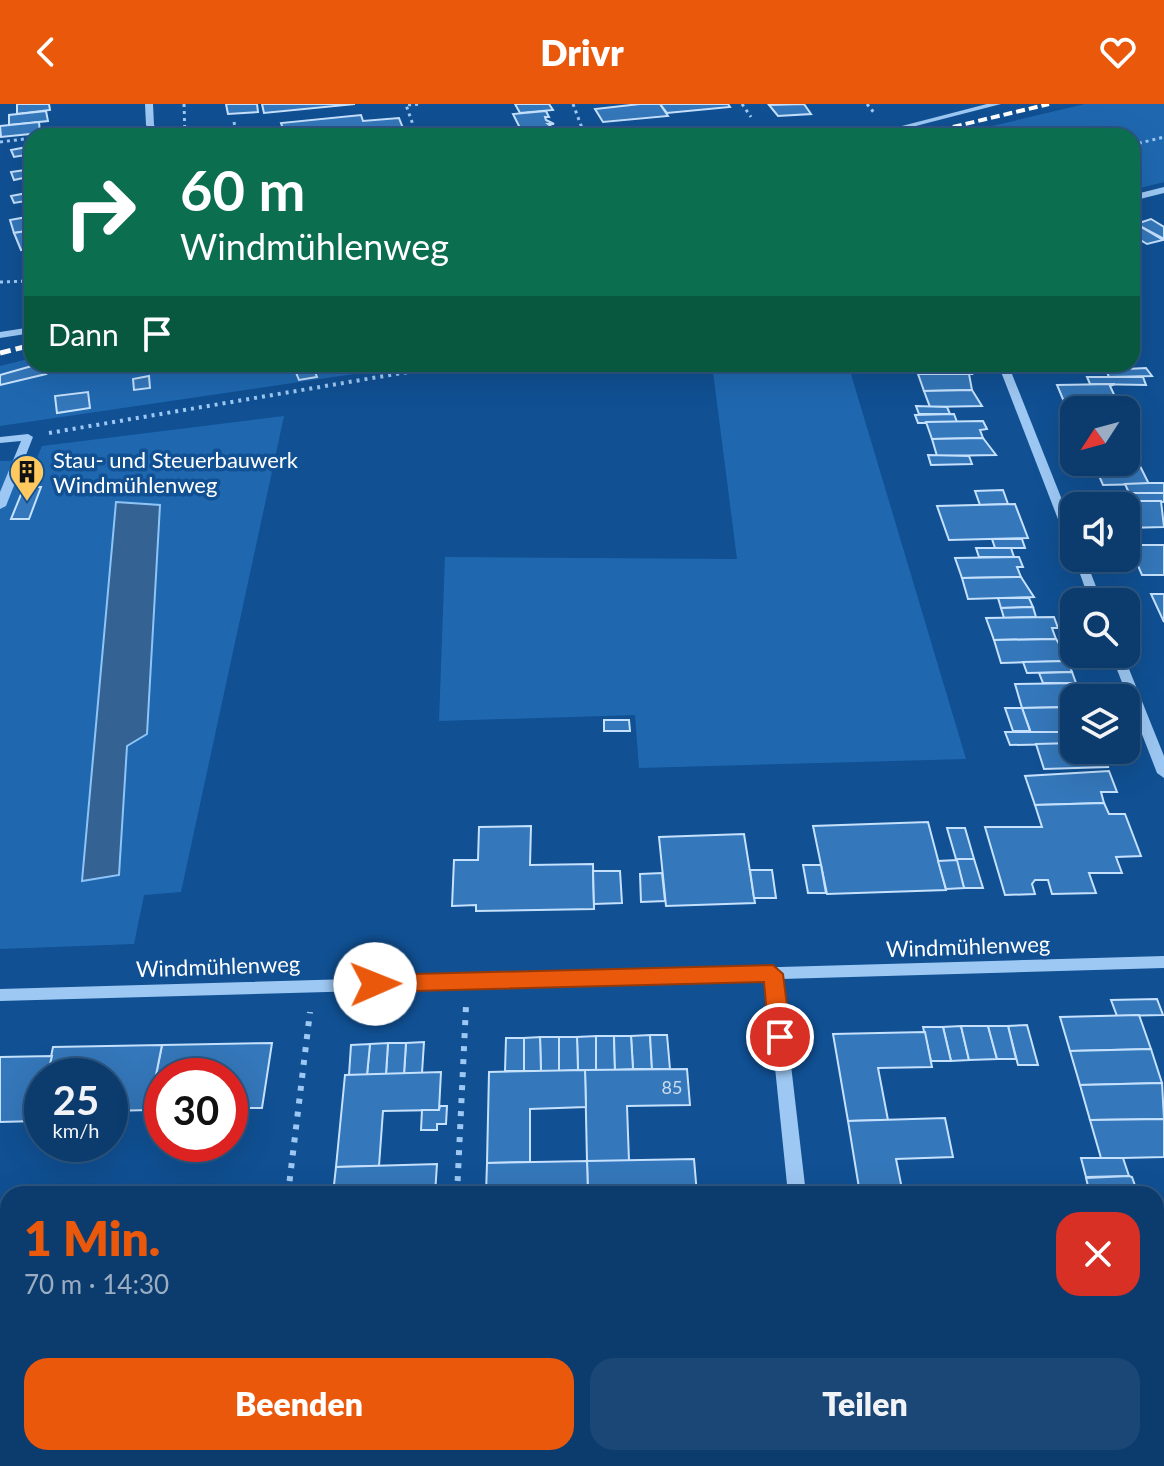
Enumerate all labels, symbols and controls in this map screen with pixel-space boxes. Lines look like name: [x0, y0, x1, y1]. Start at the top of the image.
icon: back: [24, 30, 68, 74]
text: Drivr: [540, 30, 624, 74]
icon: heart: [1096, 30, 1140, 74]
text: 60 m: [180, 156, 305, 223]
icon: right: [48, 160, 152, 264]
text: Windmühlenweg: [180, 224, 449, 268]
icon: arrive: [135, 312, 179, 356]
text: Dann: [48, 316, 119, 352]
north arrow: [1060, 396, 1140, 476]
map controls: [1060, 396, 1140, 764]
place label: Stau- und Steuerbauwerk Windmühlenweg: [53, 446, 299, 498]
building icon: Stau- und Steuerbauwerk Windmühlenweg: [8, 453, 46, 503]
button: sound: [1060, 492, 1140, 572]
button: search: [1060, 588, 1140, 668]
button: layers: [1060, 684, 1140, 764]
street label: Windmühlenweg: [885, 930, 1051, 962]
position arrow: [333, 942, 417, 1026]
street label: Windmühlenweg: [135, 950, 301, 982]
pin: [746, 1003, 814, 1071]
icon: arrive: [758, 1015, 802, 1059]
speed limit sign: 30: [144, 1058, 248, 1162]
text: 25: [53, 1076, 99, 1124]
house number: 85: [662, 1076, 682, 1098]
text: km/h: [53, 1118, 99, 1142]
text: 1 Min.: [24, 1209, 160, 1266]
button: close: [1056, 1212, 1140, 1296]
text: 70 m · 14:30: [24, 1268, 169, 1300]
button: Beenden: [24, 1358, 574, 1450]
button: Teilen: [590, 1358, 1140, 1450]

